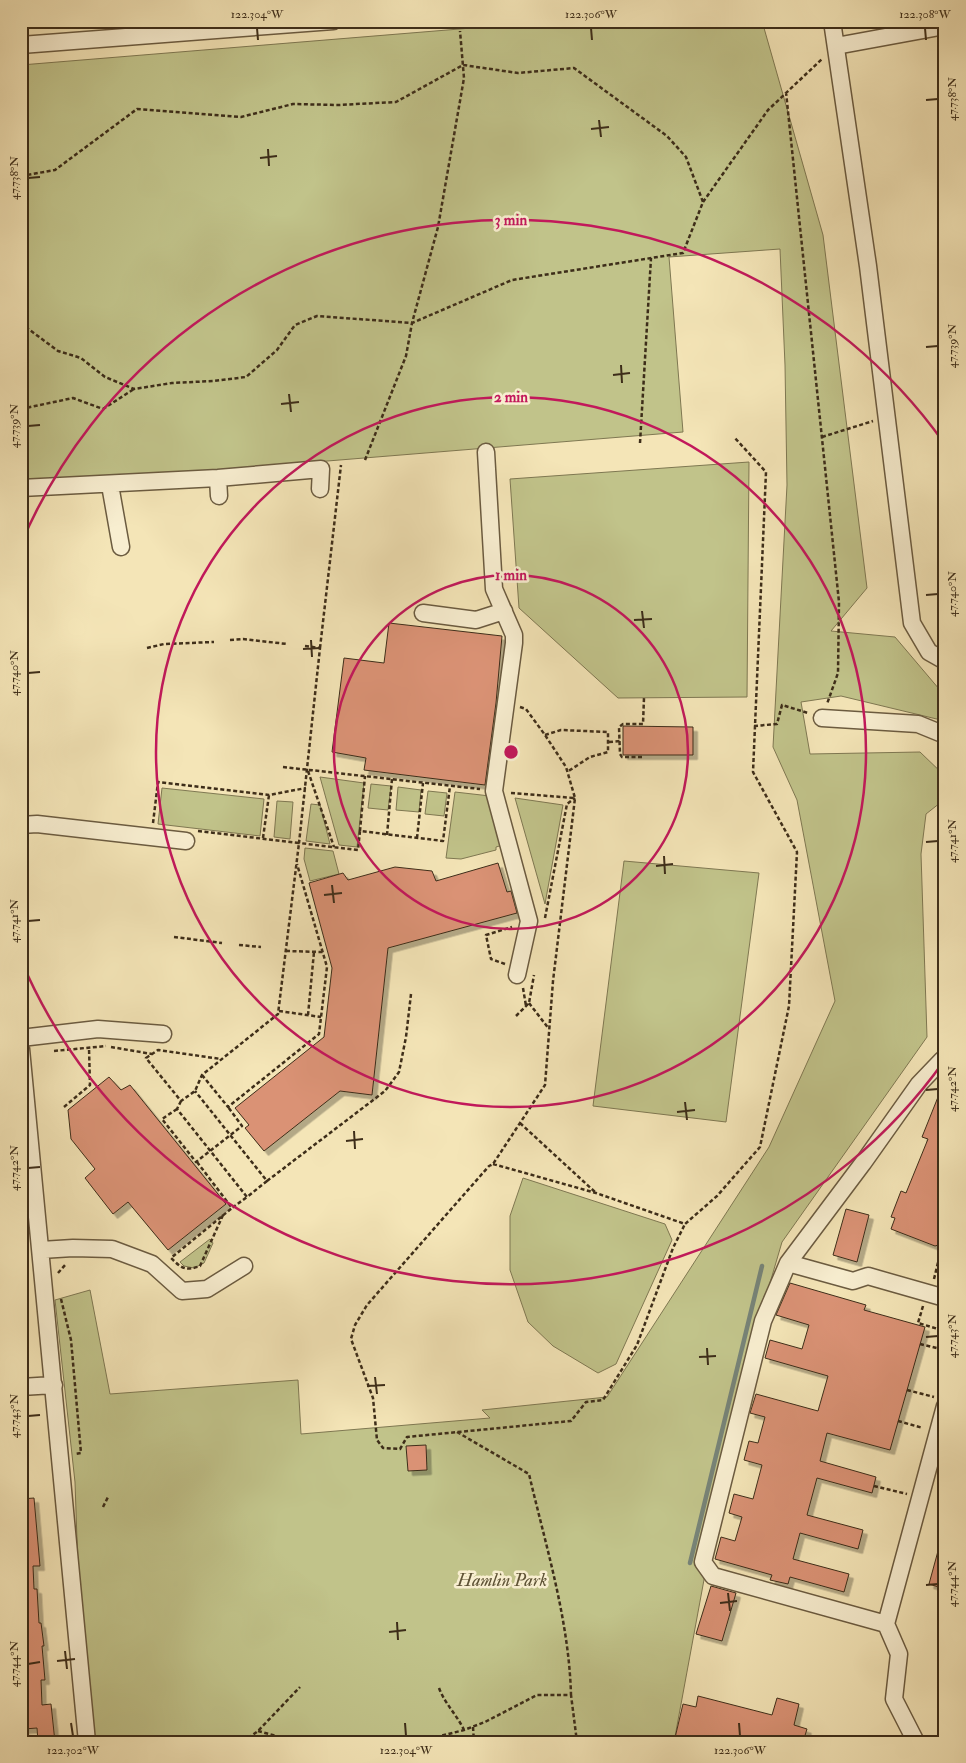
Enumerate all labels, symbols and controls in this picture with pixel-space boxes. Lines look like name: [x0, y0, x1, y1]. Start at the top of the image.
text: 122.304°W: [231, 7, 284, 22]
text: 122.306°W: [565, 7, 618, 22]
text: 122.308°W: [899, 7, 952, 22]
text: 47.738°N: [945, 77, 960, 121]
text: 47.738°N: [7, 156, 22, 200]
text: 3 min: [495, 211, 527, 230]
text: 47.739°N: [945, 323, 960, 368]
text: 2 min: [494, 388, 528, 407]
text: 47.739°N: [7, 403, 22, 448]
text: 1 min: [495, 566, 527, 585]
text: 47.740°N: [945, 571, 960, 617]
text: 47.740°N: [7, 650, 22, 696]
centre of rings: [502, 743, 520, 761]
text: 47.741°N: [945, 819, 960, 863]
text: 47.741°N: [7, 899, 22, 943]
text: 47.742°N: [945, 1066, 960, 1112]
text: 47.742°N: [7, 1145, 22, 1191]
text: 47.743°N: [945, 1313, 960, 1358]
text: 47.743°N: [7, 1393, 22, 1438]
text: 47.744°N: [945, 1561, 960, 1607]
park label: Hamlin Park: [456, 1569, 547, 1592]
text: 47.744°N: [7, 1641, 22, 1687]
text: 122.302°W: [47, 1743, 100, 1758]
text: 122.304°W: [380, 1743, 433, 1758]
text: 122.306°W: [714, 1743, 767, 1758]

